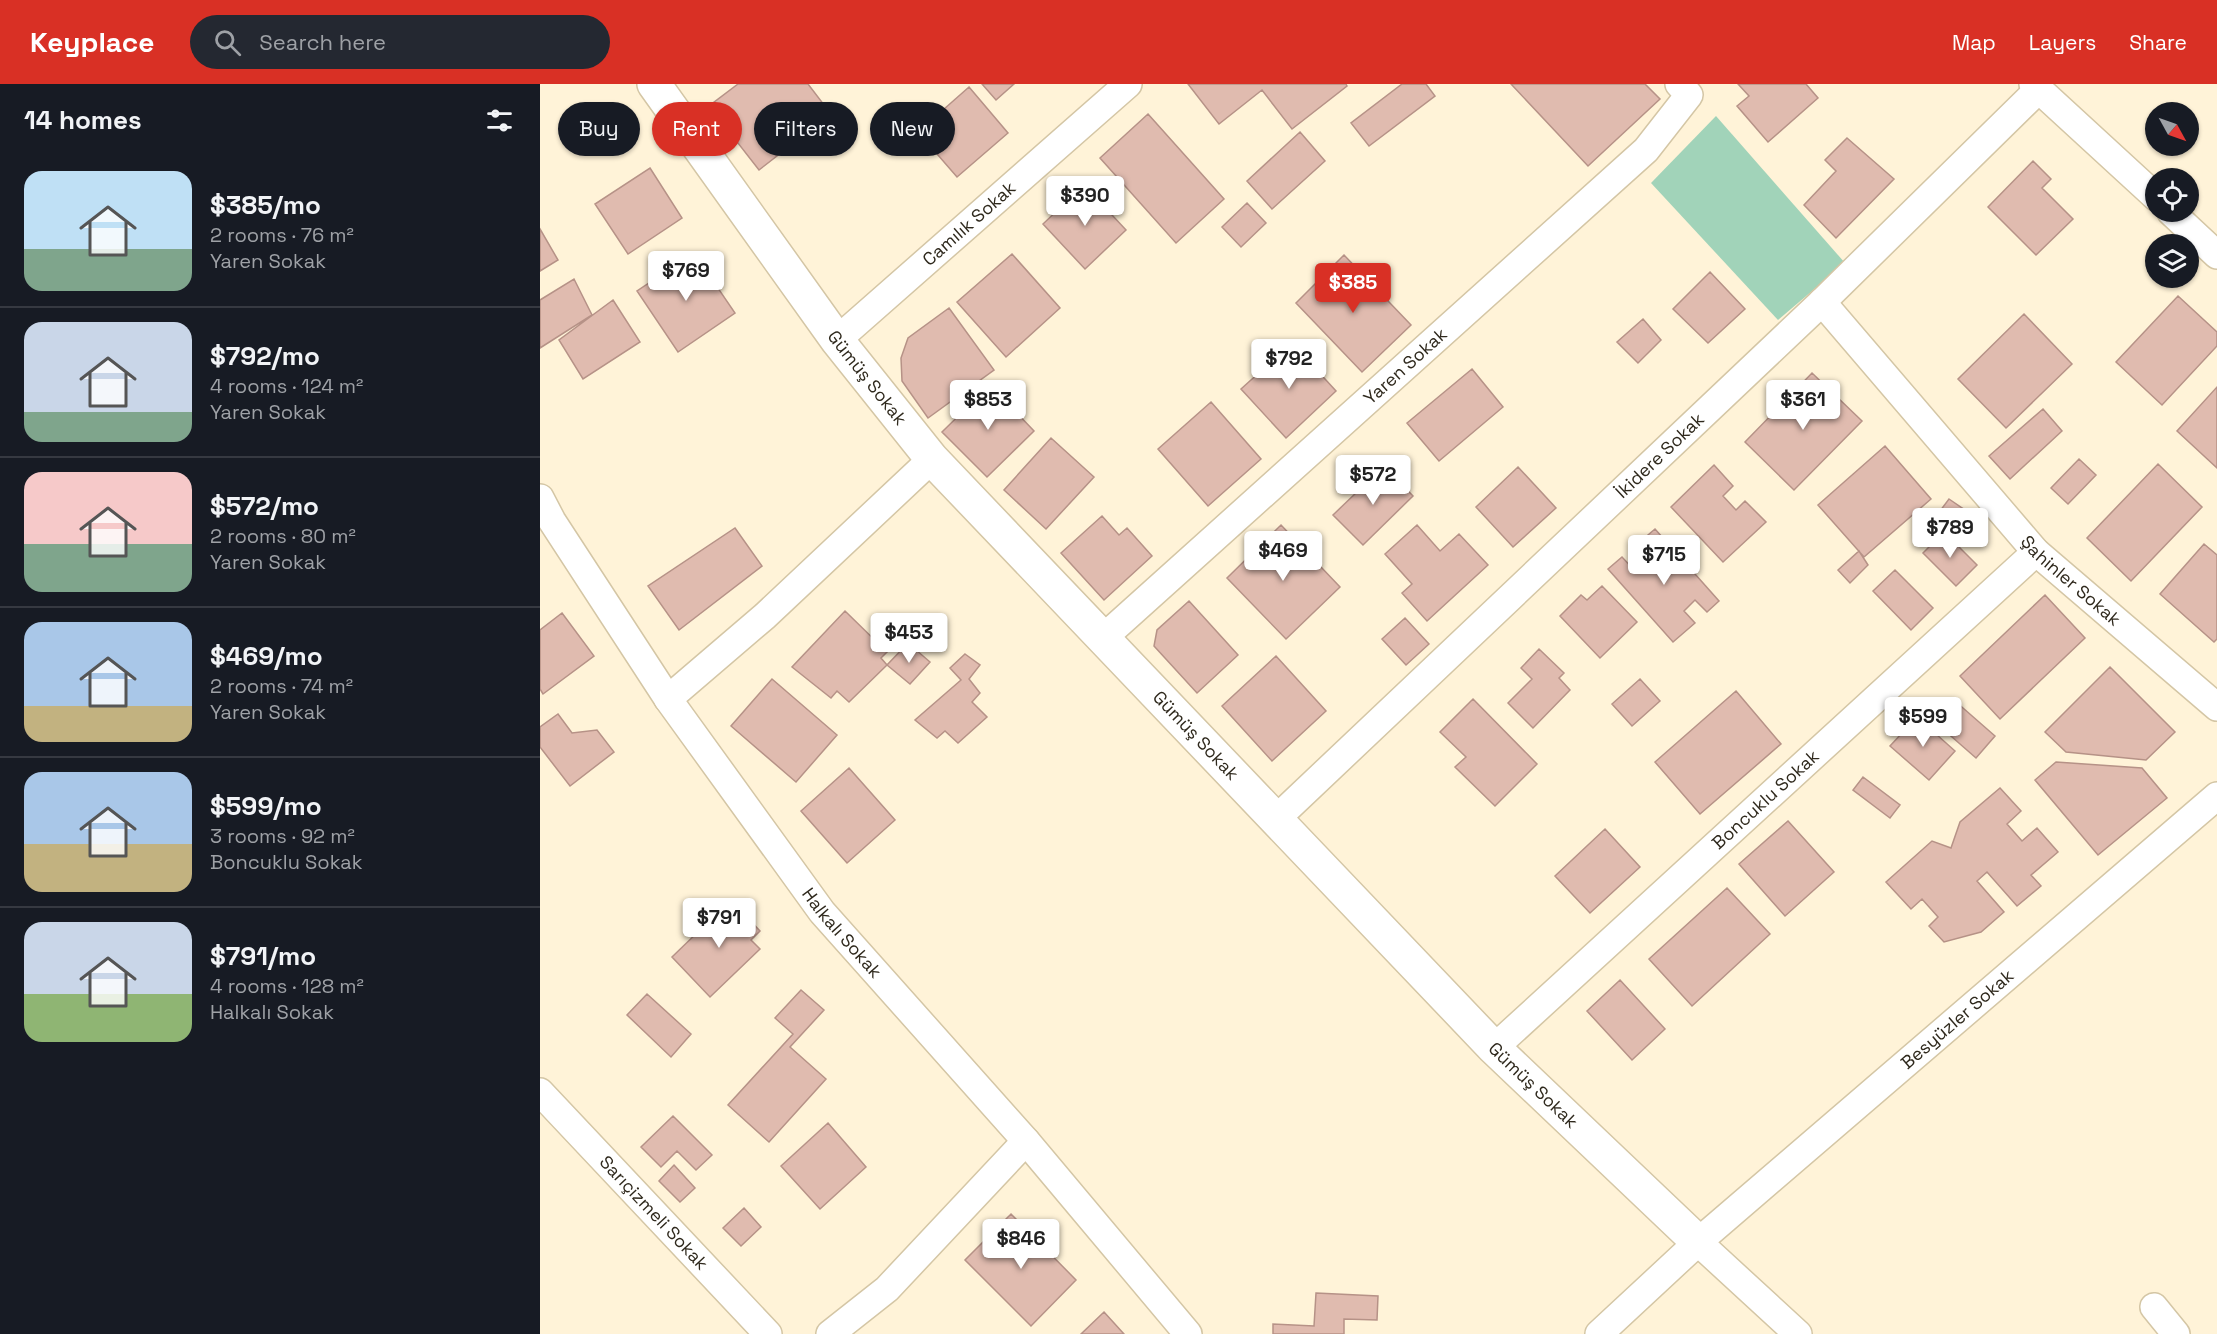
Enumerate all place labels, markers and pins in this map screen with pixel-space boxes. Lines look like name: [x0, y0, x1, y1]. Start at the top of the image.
pin: $390: [1049, 176, 1121, 227]
pin: $769: [650, 251, 722, 302]
pin: $385: [1317, 263, 1389, 314]
pin: $792: [1253, 339, 1325, 390]
pin: $853: [952, 380, 1024, 431]
pin: $361: [1767, 380, 1839, 431]
pin: $572: [1337, 455, 1409, 506]
pin: $789: [1914, 508, 1986, 559]
pin: $469: [1247, 531, 1319, 582]
pin: $715: [1628, 535, 1700, 586]
pin: $453: [873, 613, 945, 664]
pin: $599: [1887, 697, 1959, 748]
pin: $791: [683, 898, 755, 949]
pin: $846: [985, 1219, 1057, 1270]

